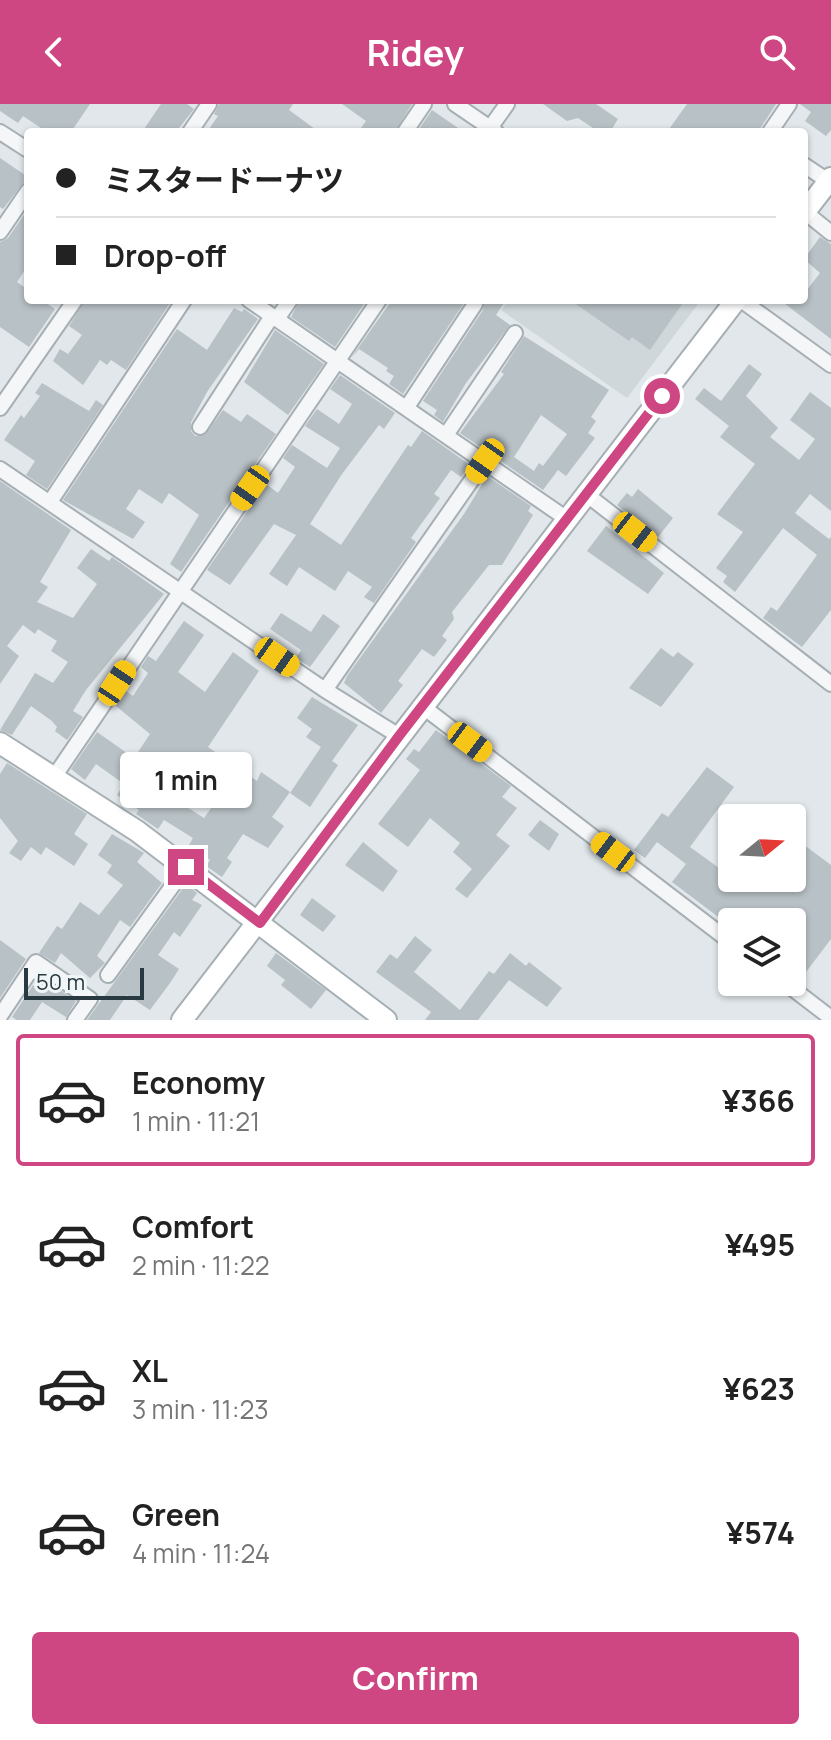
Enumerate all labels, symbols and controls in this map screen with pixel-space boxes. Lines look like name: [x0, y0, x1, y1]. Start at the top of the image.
text: Ridey: [367, 28, 464, 77]
icon: back: [32, 30, 76, 74]
icon: search: [755, 30, 799, 74]
text: ミスタードーナツ: [104, 159, 344, 200]
text: Drop-off: [104, 235, 226, 276]
route start: [644, 378, 680, 414]
car: [461, 434, 509, 488]
car: [226, 461, 274, 515]
car: [609, 508, 661, 556]
car: [250, 633, 304, 681]
car: [94, 656, 140, 710]
car: [444, 718, 496, 766]
callout: 1 min: [120, 751, 252, 807]
text: 1 min: [154, 762, 218, 798]
north arrow: [718, 804, 806, 892]
map controls: [718, 804, 806, 996]
car: [587, 828, 639, 876]
route end: [168, 849, 204, 885]
button: layers: [718, 908, 806, 996]
scale bar: [24, 964, 144, 1000]
text: 50 m: [36, 967, 85, 997]
text: Economy: [132, 1062, 265, 1103]
icon: car: [36, 1064, 108, 1136]
text: ¥366: [722, 1080, 795, 1121]
text: 1 min · 11:21: [132, 1103, 260, 1139]
text: Comfort: [132, 1206, 254, 1247]
icon: car: [36, 1208, 108, 1280]
text: ¥495: [725, 1224, 795, 1265]
text: 2 min · 11:22: [132, 1247, 270, 1283]
text: XL: [132, 1350, 168, 1391]
icon: car: [36, 1352, 108, 1424]
text: ¥623: [723, 1368, 795, 1409]
text: 3 min · 11:23: [132, 1391, 269, 1427]
text: Green: [132, 1494, 220, 1535]
icon: car: [36, 1496, 108, 1568]
text: ¥574: [726, 1512, 795, 1553]
text: 4 min · 11:24: [132, 1535, 270, 1571]
button: Confirm: [32, 1632, 799, 1724]

